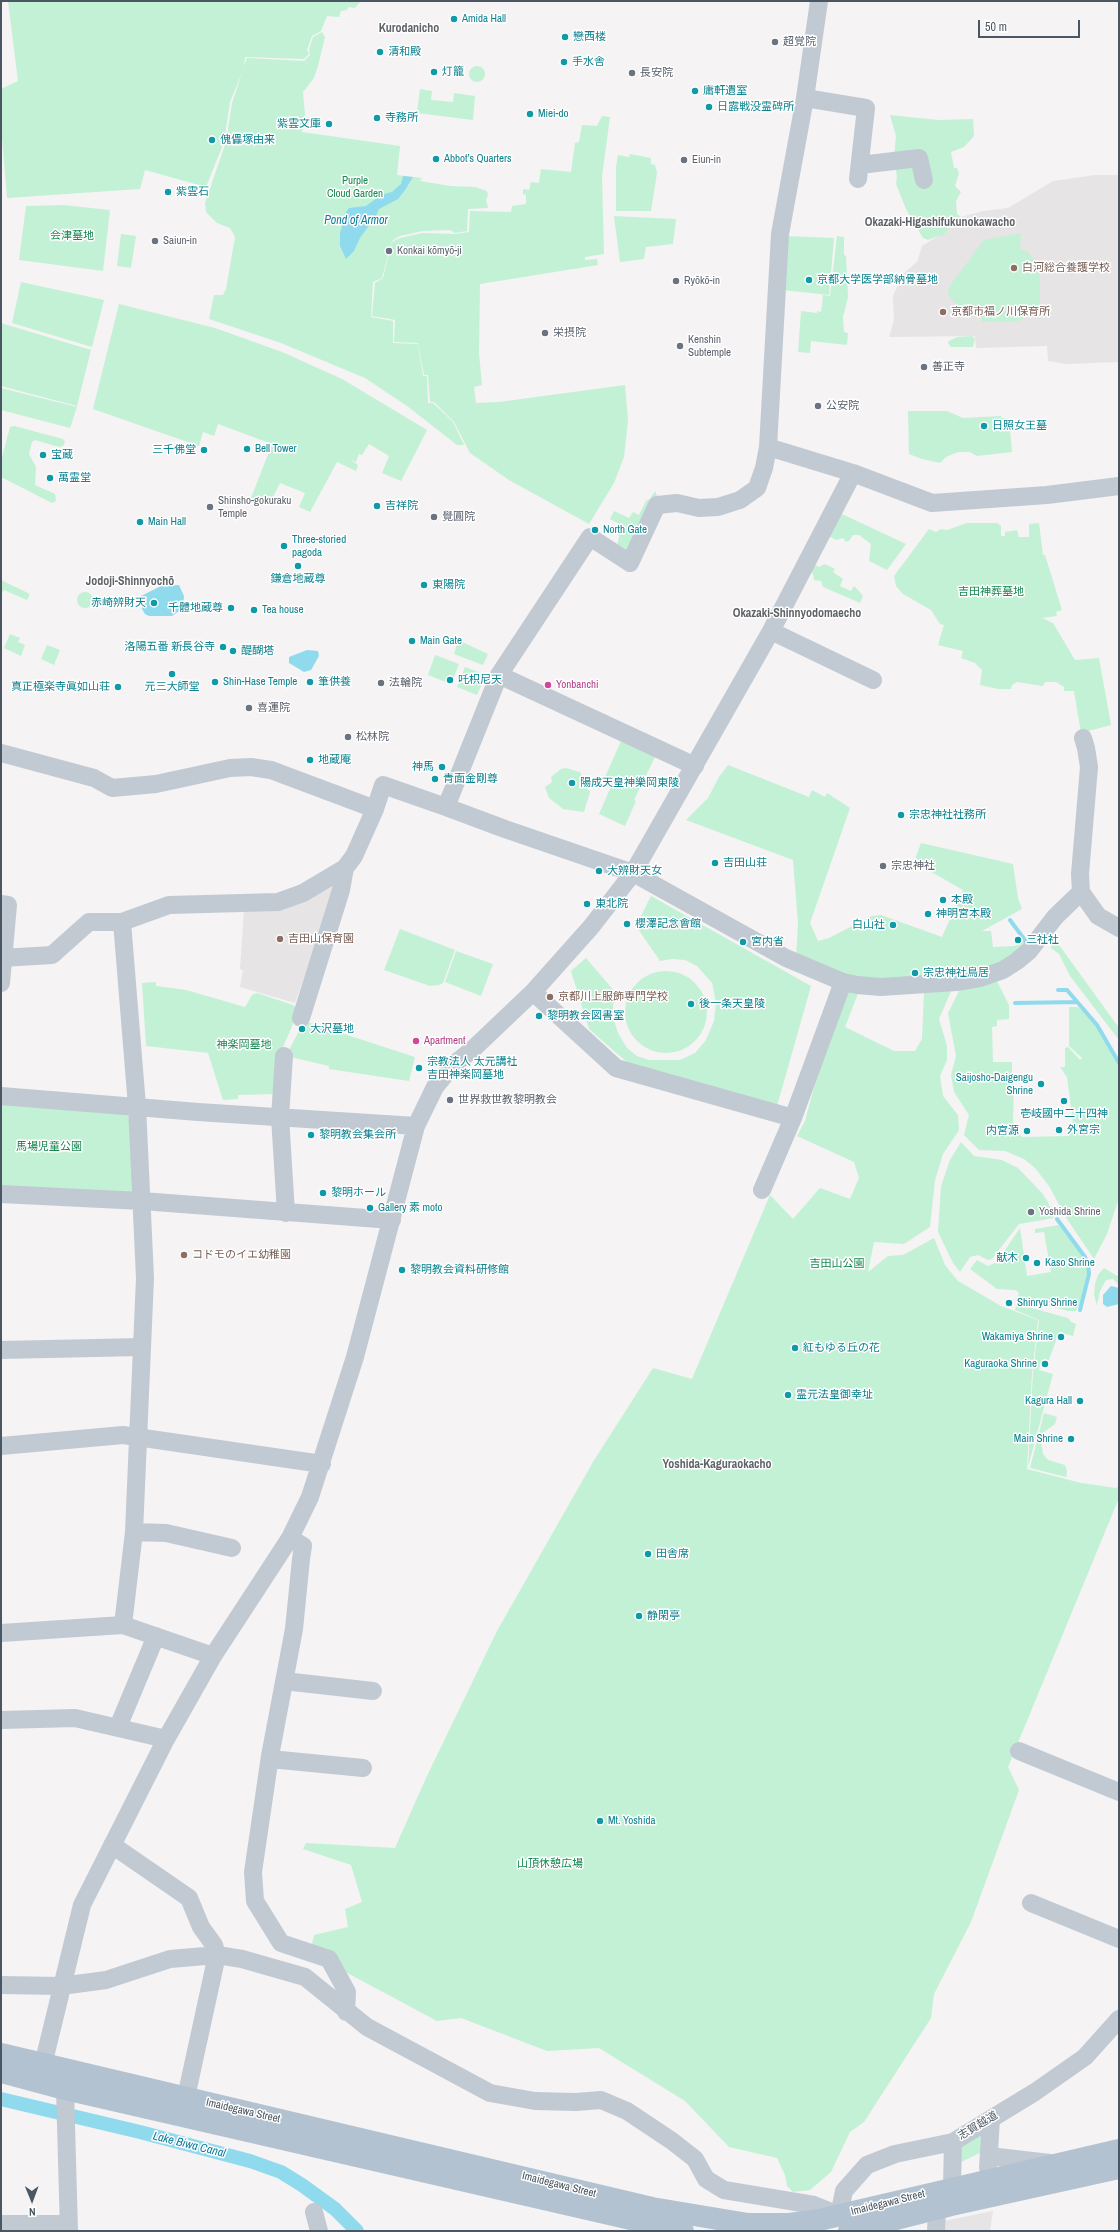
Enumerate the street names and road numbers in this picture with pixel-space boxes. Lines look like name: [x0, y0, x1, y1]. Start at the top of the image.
street label: Imaidegawa Street: [205, 2096, 281, 2126]
street label: 志賀越道: [956, 2109, 1000, 2143]
street label: Imaidegawa Street: [521, 2169, 597, 2201]
street label: Imaidegawa Street: [850, 2187, 926, 2219]

